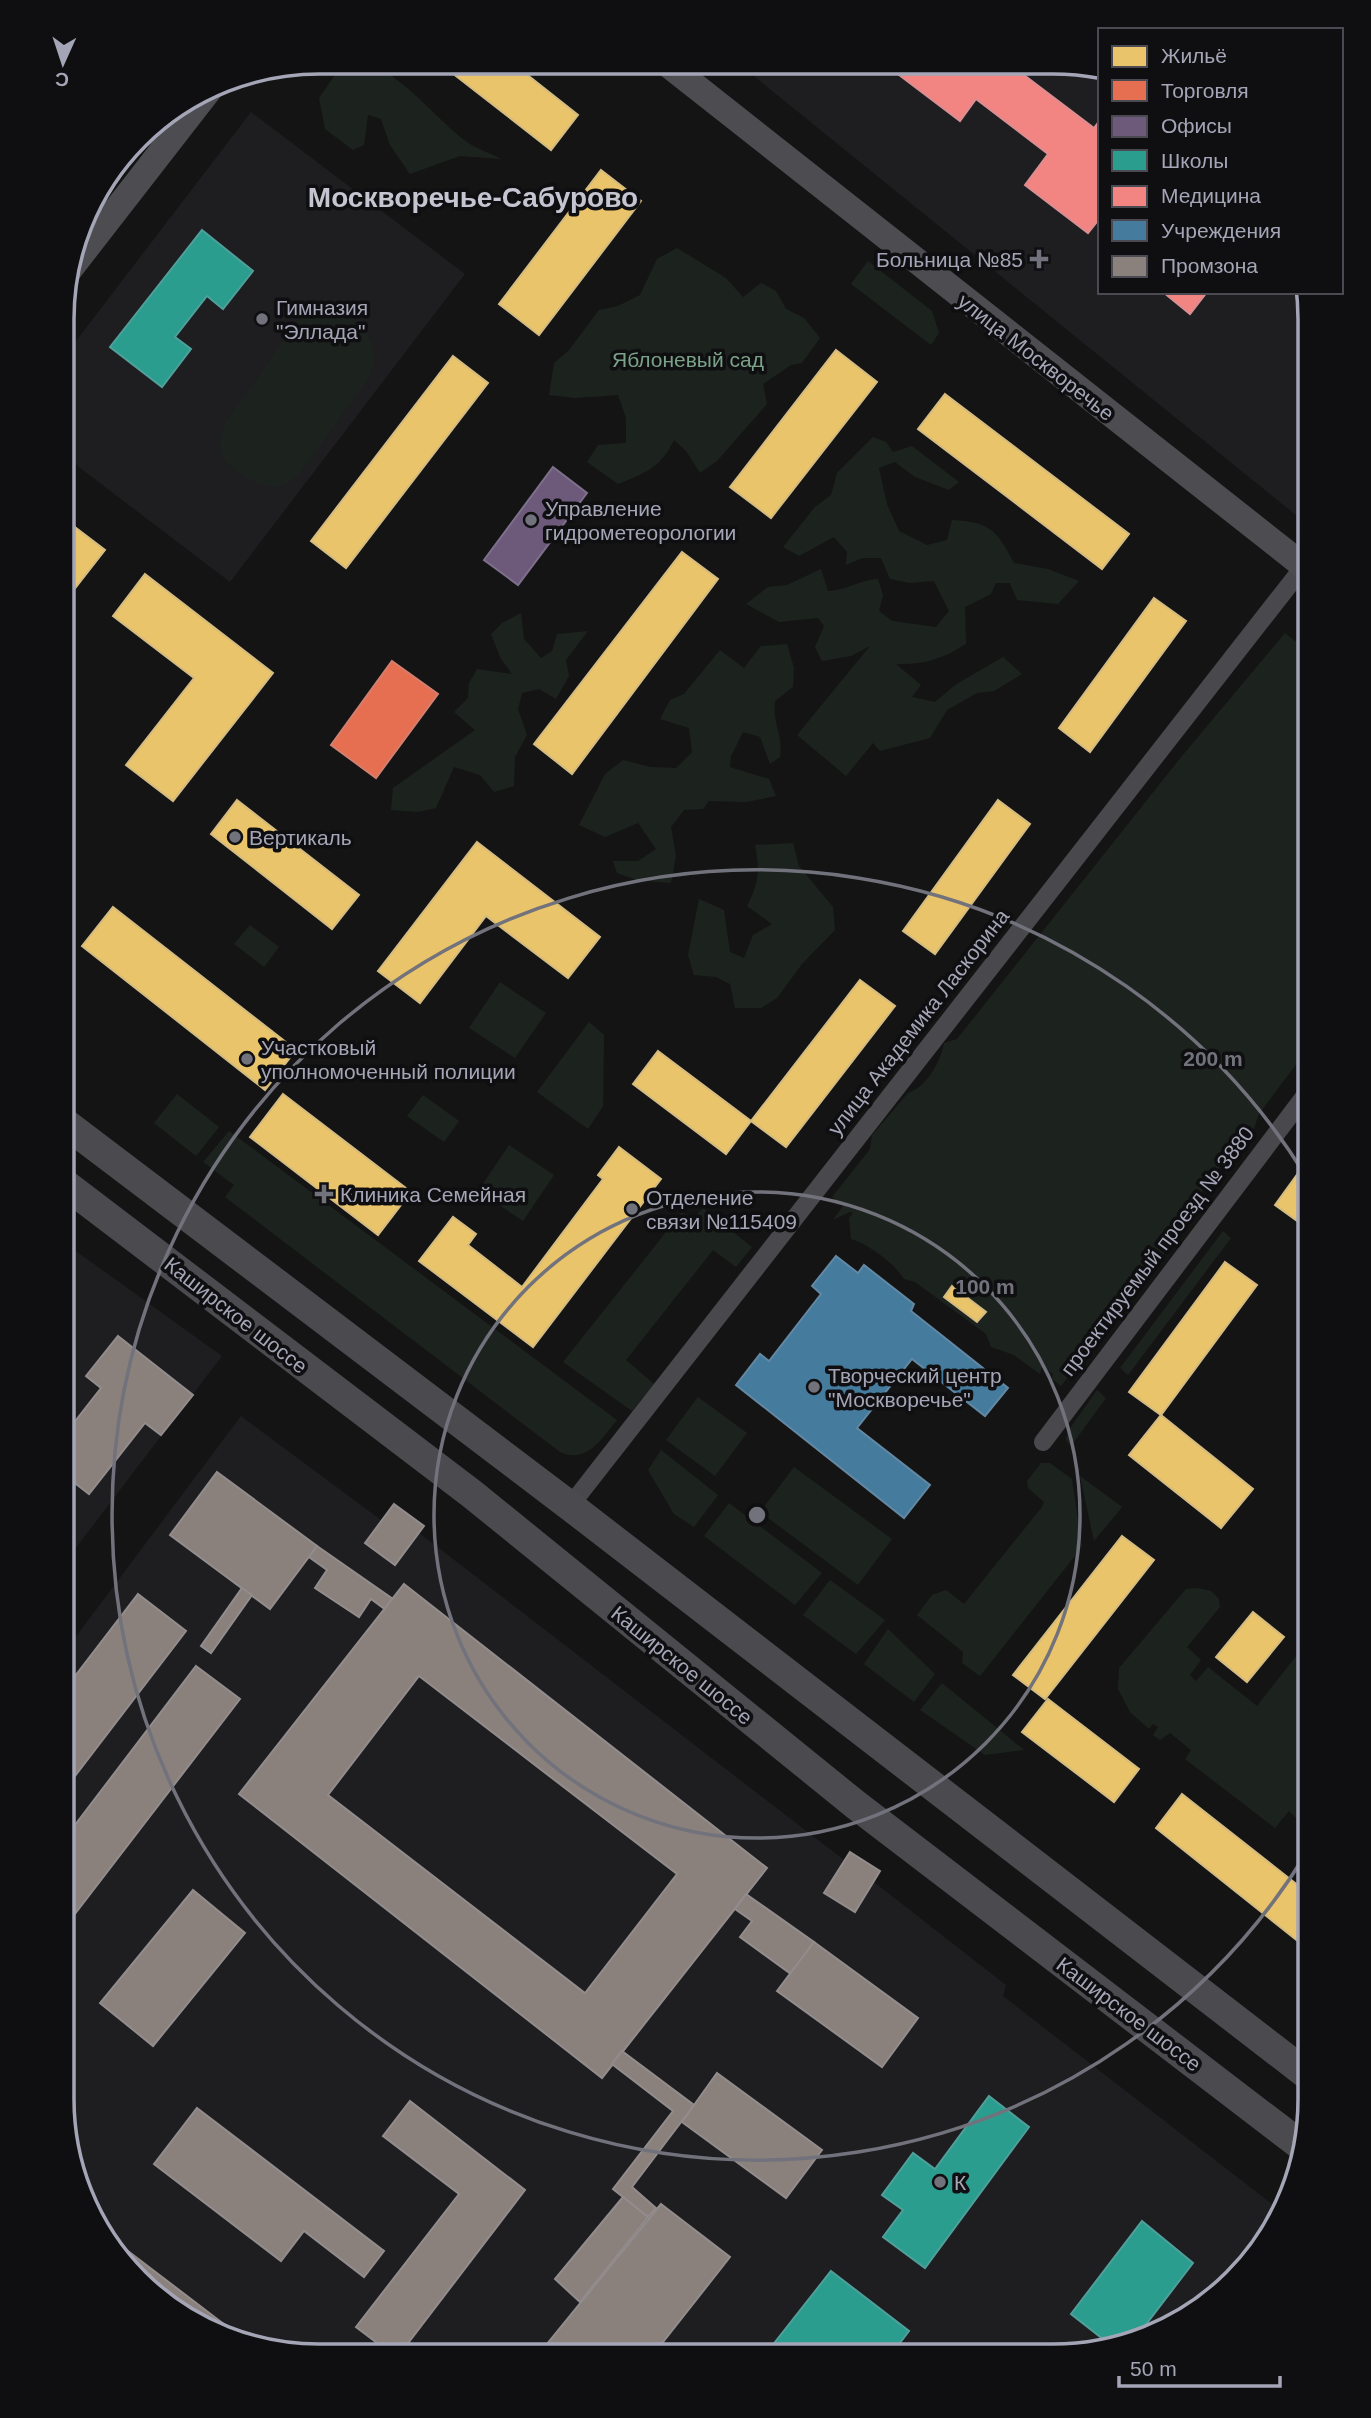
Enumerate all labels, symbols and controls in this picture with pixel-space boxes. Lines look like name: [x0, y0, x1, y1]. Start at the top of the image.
north arrow: [28, 28, 98, 98]
legend: [1098, 28, 1343, 294]
text: Жильё: [1161, 44, 1227, 67]
text: С: [54, 69, 70, 90]
text: Торговля: [1161, 79, 1249, 102]
text: Офисы: [1161, 114, 1232, 137]
text: Школы: [1161, 149, 1228, 172]
district label: Москворечье-Сабурово: [308, 182, 638, 213]
text: Медицина: [1161, 184, 1261, 207]
text: Учреждения: [1161, 219, 1281, 242]
place label: Больница №85: [876, 248, 1023, 271]
marker: Больница №85: [1029, 249, 1049, 269]
text: Промзона: [1161, 254, 1258, 277]
street label: улица Москворечье: [953, 289, 1119, 425]
place label: Гимназия "Эллада": [276, 296, 368, 343]
marker: Гимназия "Эллада": [254, 311, 270, 327]
park label: Яблоневый сад: [612, 348, 764, 371]
place label: Управление гидрометеорологии: [545, 497, 736, 544]
marker: Управление гидрометеорологии: [523, 512, 539, 528]
place label: Вертикаль: [249, 826, 352, 849]
marker: Вертикаль: [227, 829, 243, 845]
street label: улица Академика Ласкорина: [823, 904, 1013, 1139]
place label: Участковый уполномоченный полиции: [261, 1036, 516, 1083]
text: 200 m: [1183, 1047, 1243, 1070]
marker: Участковый уполномоченный полиции: [239, 1051, 255, 1067]
street label: проектируемый проезд № 3880: [1056, 1122, 1258, 1380]
place label: Клиника Семейная: [340, 1183, 526, 1206]
marker: Клиника Семейная: [314, 1184, 334, 1204]
place label: Отделение связи №115409: [646, 1186, 797, 1233]
marker: Отделение связи №115409: [624, 1201, 640, 1217]
street label: Каширское шоссе: [160, 1252, 312, 1378]
text: 100 m: [955, 1275, 1015, 1298]
place label: Творческий центр "Москворечье": [828, 1364, 1002, 1411]
marker: Творческий центр "Москворечье": [806, 1379, 822, 1395]
centre of rings: [745, 1503, 769, 1527]
street label: Каширское шоссе: [607, 1601, 757, 1729]
street label: Каширское шоссе: [1052, 1952, 1206, 2076]
place label: К: [954, 2171, 967, 2194]
marker: К: [932, 2174, 948, 2190]
scale bar: [1119, 2344, 1280, 2388]
text: 50 m: [1130, 2357, 1177, 2380]

